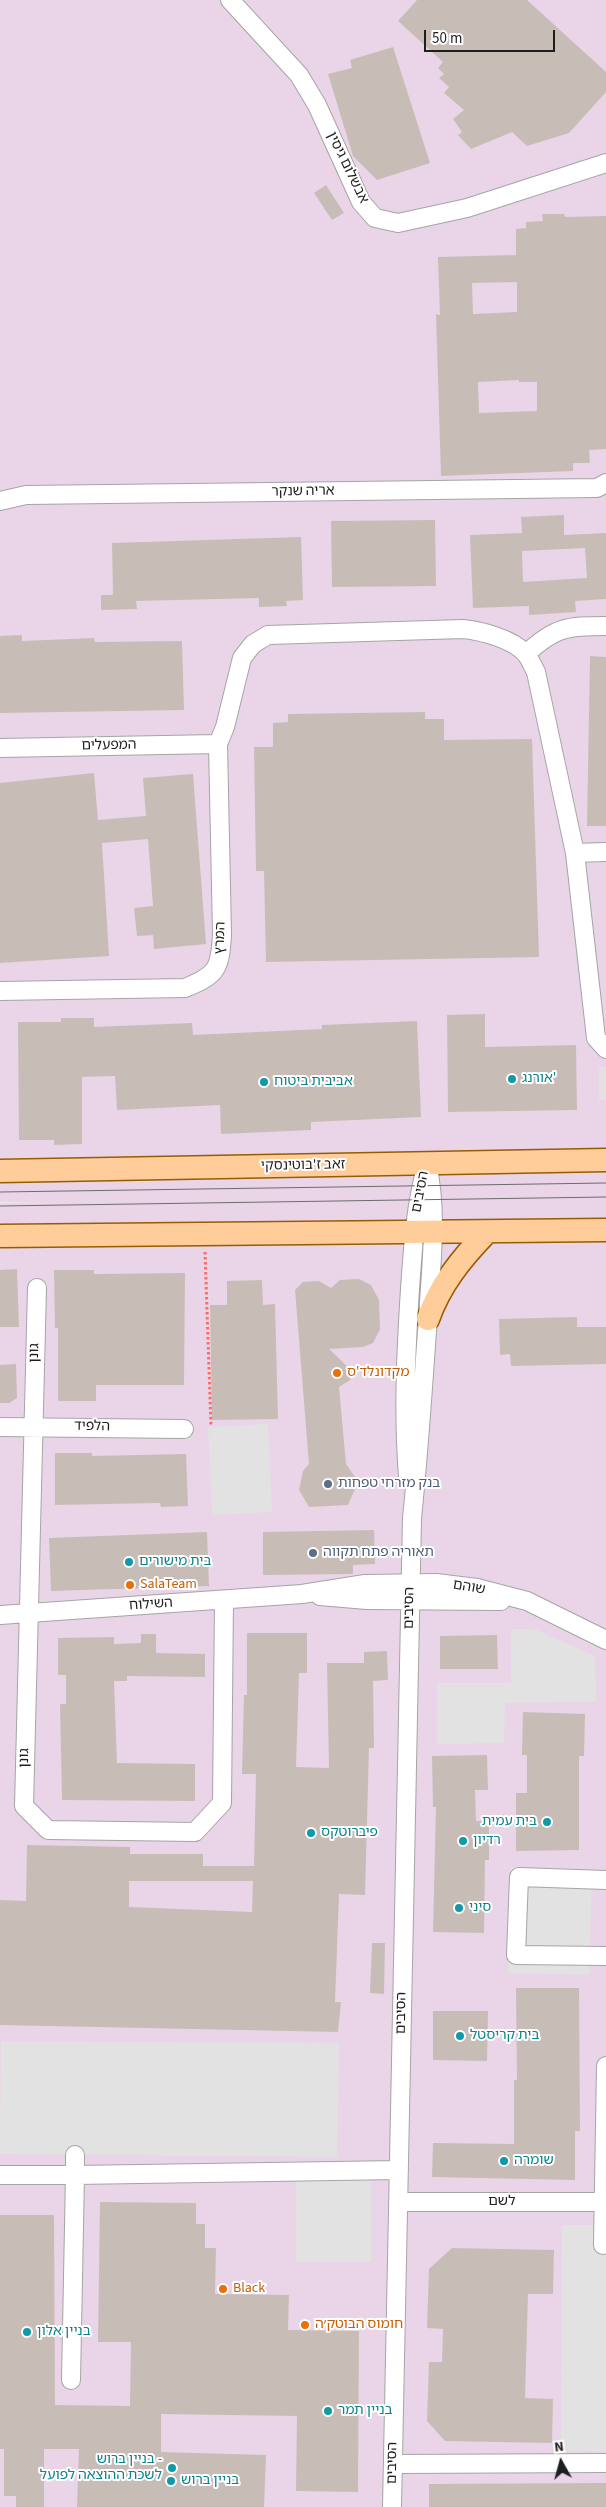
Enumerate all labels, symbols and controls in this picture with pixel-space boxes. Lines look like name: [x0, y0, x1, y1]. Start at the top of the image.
scale bar: [426, 20, 557, 52]
text: 50 m: [432, 28, 462, 49]
street label: אבשלום גיסין: [322, 130, 372, 206]
street label: אריה שנקר: [271, 483, 335, 501]
street label: המפעלים: [81, 737, 137, 755]
street label: המרץ: [212, 921, 230, 955]
place label: אורנג': [522, 1071, 556, 1087]
marker: אורנג': [506, 1073, 518, 1085]
place label: אביבית ביטוח: [274, 1074, 353, 1090]
marker: אביבית ביטוח: [258, 1076, 270, 1088]
street label: זאב ז'בוטינסקי: [261, 1157, 345, 1175]
street label: הסיבים: [409, 1170, 433, 1214]
street label: גונן: [26, 1343, 44, 1363]
place label: מקדונלד'ס: [347, 1365, 410, 1381]
marker: מקדונלד'ס: [331, 1367, 343, 1379]
street label: הלפיד: [74, 1418, 110, 1436]
place label: בנק מזרחי טפחות: [338, 1476, 440, 1492]
marker: בנק מזרחי טפחות: [322, 1478, 334, 1490]
place label: תאוריה פתח תקווה: [323, 1545, 434, 1561]
marker: תאוריה פתח תקווה: [307, 1547, 319, 1559]
place label: בית מישורים: [139, 1554, 212, 1570]
marker: בית מישורים: [123, 1556, 135, 1568]
place label: SalaTeam: [140, 1577, 197, 1593]
street label: שוהם: [451, 1577, 487, 1599]
marker: SalaTeam: [124, 1579, 136, 1591]
street label: הסיבים: [401, 1587, 419, 1629]
street label: השילוח: [129, 1595, 173, 1615]
street label: גונן: [16, 1748, 34, 1768]
place label: בית עמית: [482, 1814, 537, 1830]
marker: בית עמית: [541, 1816, 553, 1828]
place label: פיברוטקס: [321, 1825, 378, 1841]
marker: פיברוטקס: [305, 1827, 317, 1839]
place label: רדיון: [473, 1833, 501, 1849]
marker: רדיון: [457, 1835, 469, 1847]
place label: סיני: [469, 1900, 491, 1916]
marker: סיני: [453, 1902, 465, 1914]
street label: הסיבים: [393, 1992, 411, 2034]
place label: בית קריסטל: [470, 2028, 540, 2044]
marker: בית קריסטל: [454, 2030, 466, 2042]
place label: שומרה: [514, 2153, 554, 2169]
marker: שומרה: [498, 2155, 510, 2167]
street label: לשם: [488, 2194, 516, 2210]
place label: Black: [233, 2281, 265, 2297]
marker: Black: [217, 2283, 229, 2295]
place label: חומוס הבוטק׳ה: [315, 2317, 403, 2333]
marker: חומוס הבוטק׳ה: [299, 2319, 311, 2331]
place label: בניין אלון: [37, 2324, 91, 2340]
marker: בניין אלון: [21, 2326, 33, 2338]
place label: בניין תמר: [338, 2403, 392, 2419]
marker: בניין תמר: [322, 2405, 334, 2417]
north arrow: [536, 2437, 586, 2487]
text: N: [553, 2437, 565, 2458]
street label: הסיבים: [384, 2442, 402, 2484]
place label: בניין ברוש - לשכת ההוצאה לפועל: [40, 2452, 162, 2484]
marker: בניין ברוש - לשכת ההוצאה לפועל: [166, 2462, 178, 2474]
place label: בניין ברוש: [181, 2473, 239, 2489]
marker: בניין ברוש: [165, 2475, 177, 2487]

